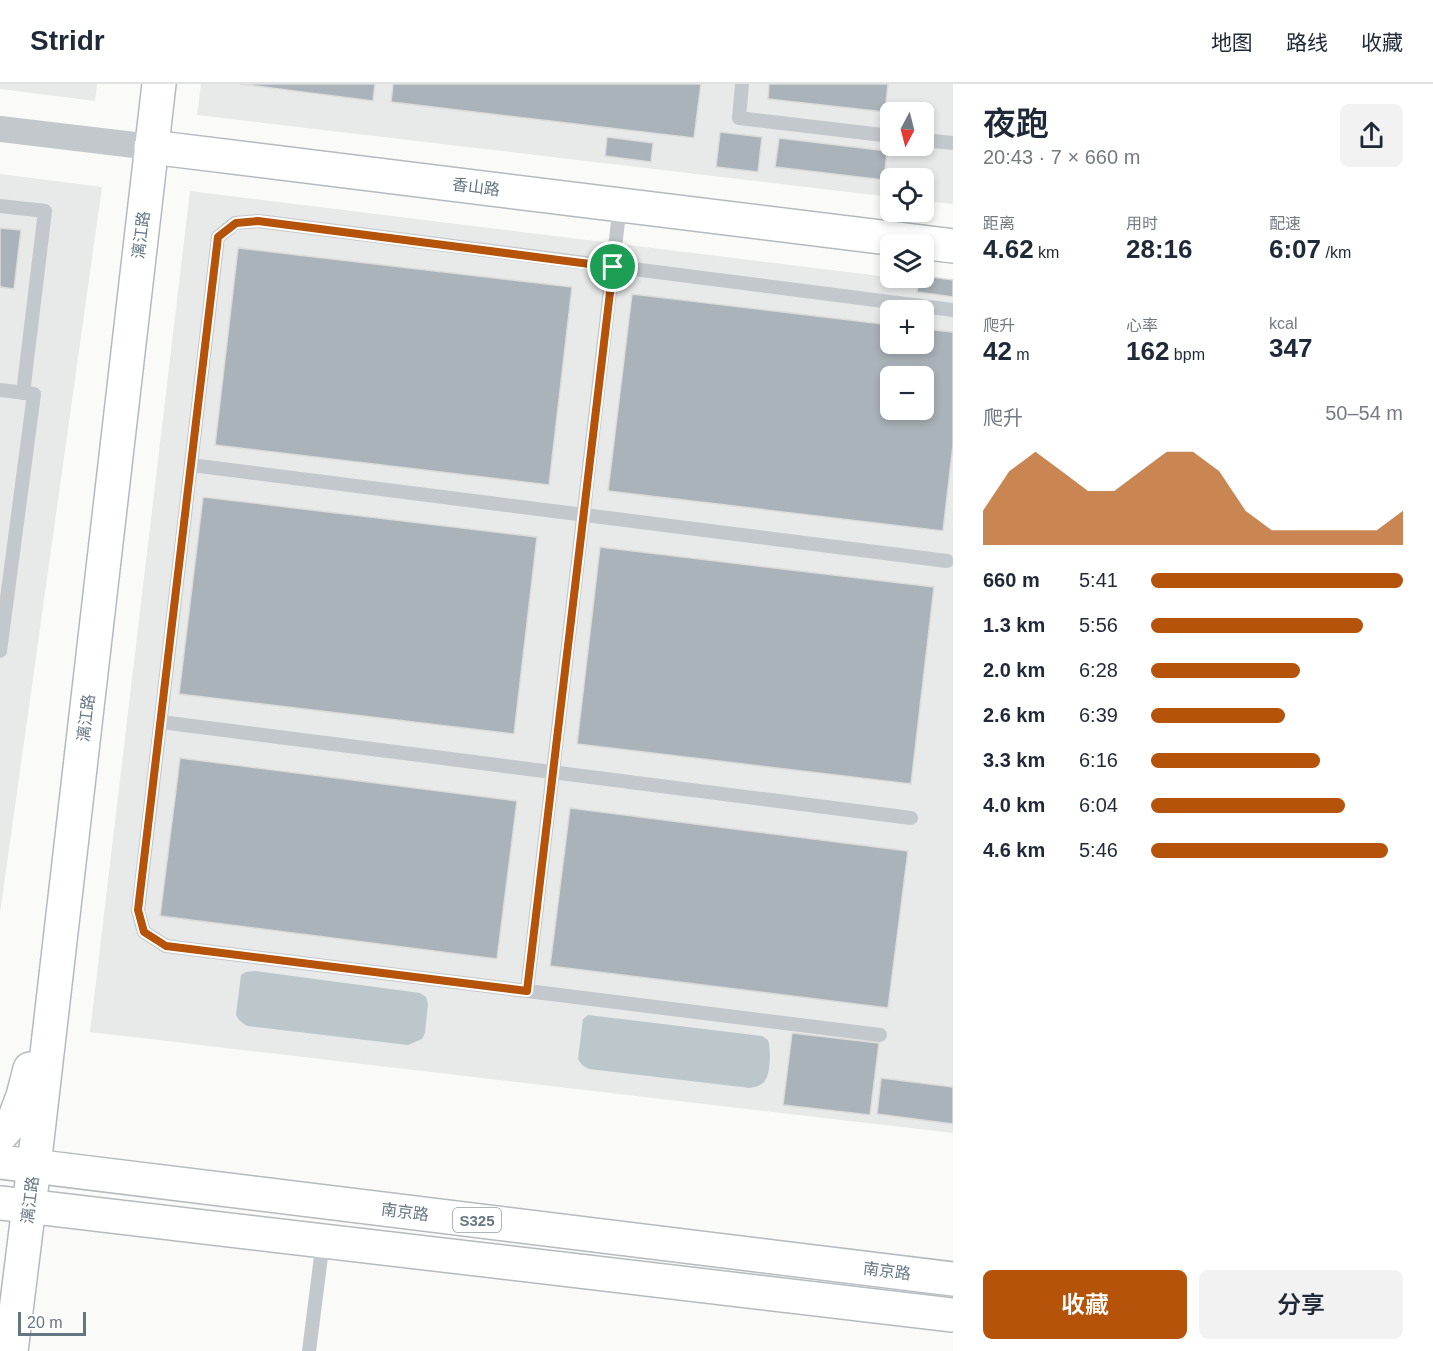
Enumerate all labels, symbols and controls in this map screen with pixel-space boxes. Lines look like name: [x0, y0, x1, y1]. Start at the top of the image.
text: Stridr: [30, 25, 105, 56]
text: 地图: [1211, 31, 1253, 54]
text: 路线: [1286, 31, 1328, 54]
text: 收藏: [1361, 31, 1403, 54]
north arrow: [880, 102, 934, 156]
map controls: [880, 102, 934, 420]
button: share: [1340, 104, 1403, 167]
text: 夜跑: [983, 105, 1049, 142]
text: 20:43 · 7 × 660 m: [983, 146, 1140, 168]
button: locate: [880, 168, 934, 222]
street label: 香山路: [451, 176, 501, 198]
street label: 漓江路: [130, 210, 152, 260]
text: 距离: [983, 215, 1015, 232]
text: 用时: [1126, 215, 1158, 232]
text: 配速: [1269, 215, 1301, 232]
button: layers: [880, 234, 934, 288]
text: 4.62: [983, 234, 1034, 264]
text: 28:16: [1126, 234, 1193, 264]
text: 6:07: [1269, 234, 1321, 264]
pin: [587, 241, 638, 292]
text: km: [1034, 244, 1059, 261]
text: /km: [1321, 244, 1351, 261]
icon: arrive: [596, 250, 629, 283]
button: +: [880, 300, 934, 354]
text: kcal: [1269, 315, 1297, 332]
text: 爬升: [983, 317, 1015, 334]
text: 心率: [1126, 317, 1158, 334]
text: 347: [1269, 333, 1312, 363]
text: 42: [983, 336, 1012, 366]
text: 162: [1126, 336, 1169, 366]
text: m: [1012, 346, 1030, 363]
text: bpm: [1169, 346, 1205, 363]
button: −: [880, 366, 934, 420]
text: 50–54 m: [1325, 402, 1403, 424]
text: 爬升: [983, 407, 1023, 429]
text: 660 m: [983, 569, 1040, 591]
text: 5:41: [1079, 569, 1118, 591]
text: 1.3 km: [983, 614, 1045, 636]
text: 5:56: [1079, 614, 1118, 636]
text: 2.0 km: [983, 659, 1045, 681]
text: 6:28: [1079, 659, 1118, 681]
street label: 漓江路: [75, 693, 97, 743]
text: 2.6 km: [983, 704, 1045, 726]
text: 6:39: [1079, 704, 1118, 726]
text: 3.3 km: [983, 749, 1045, 771]
text: 6:16: [1079, 749, 1118, 771]
text: 4.0 km: [983, 794, 1045, 816]
text: 6:04: [1079, 794, 1118, 816]
text: 4.6 km: [983, 839, 1045, 861]
text: 5:46: [1079, 839, 1118, 861]
street label: 漓江路: [19, 1175, 41, 1225]
street label: 南京路: [380, 1201, 430, 1223]
road number: S325: [453, 1208, 501, 1232]
street label: 南京路: [862, 1260, 912, 1282]
button: 收藏: [983, 1270, 1187, 1339]
button: 分享: [1199, 1270, 1403, 1339]
scale bar: [18, 1309, 86, 1336]
text: 20 m: [27, 1314, 63, 1331]

